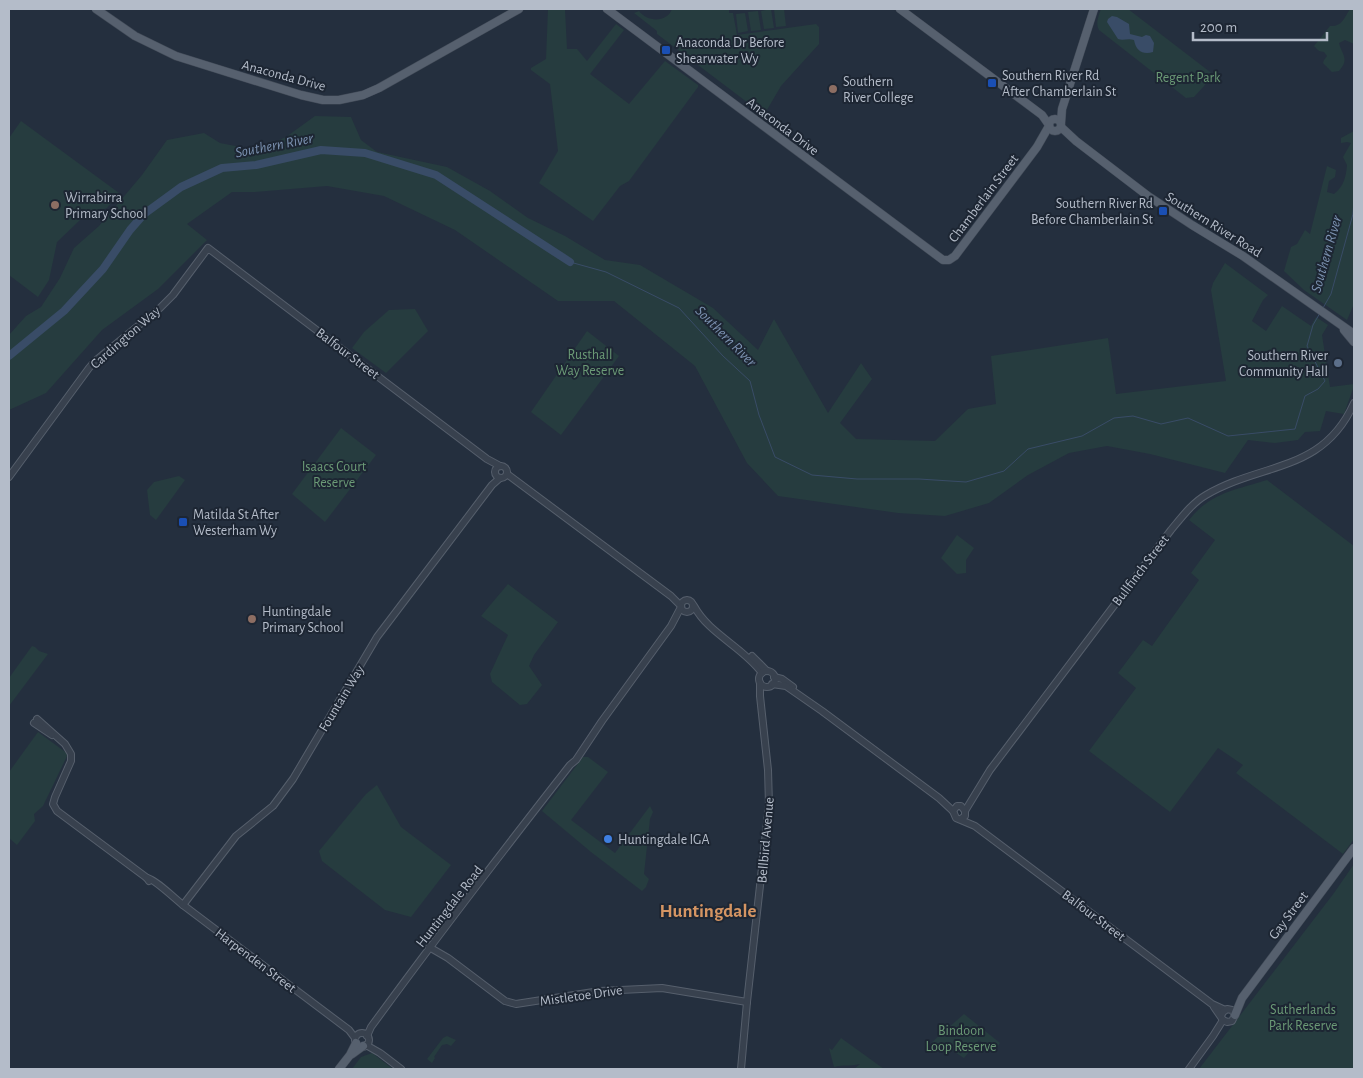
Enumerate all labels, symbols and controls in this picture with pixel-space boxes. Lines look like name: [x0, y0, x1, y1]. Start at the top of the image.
scale bar: [1193, 10, 1327, 42]
text: 200 m: [1200, 20, 1237, 35]
place label: Anaconda Dr Before Shearwater Wy: [676, 36, 784, 66]
marker: Anaconda Dr Before Shearwater Wy: [660, 44, 672, 56]
street label: Anaconda Drive: [240, 58, 327, 94]
place label: Southern River Rd After Chamberlain St: [1002, 69, 1117, 99]
park label: Regent Park: [1155, 71, 1221, 85]
place label: Southern River College: [843, 75, 914, 105]
marker: Southern River Rd After Chamberlain St: [986, 77, 998, 89]
marker: Southern River College: [827, 83, 839, 95]
street label: Anaconda Drive: [744, 95, 821, 158]
water label: Southern River: [234, 130, 315, 160]
street label: Chamberlain Street: [946, 152, 1022, 245]
street label: Southern River Road: [1163, 190, 1264, 260]
place label: Wirrabirra Primary School: [65, 191, 147, 221]
place label: Southern River Rd Before Chamberlain St: [1031, 197, 1154, 227]
marker: Wirrabirra Primary School: [49, 199, 61, 211]
marker: Southern River Rd Before Chamberlain St: [1157, 205, 1169, 217]
water label: Southern River: [1308, 213, 1345, 294]
water label: Southern River: [692, 303, 760, 370]
street label: Cardington Way: [88, 304, 163, 372]
street label: Balfour Street: [313, 326, 382, 382]
park label: Rusthall Way Reserve: [556, 348, 624, 378]
place label: Southern River Community Hall: [1239, 349, 1328, 379]
marker: Southern River Community Hall: [1332, 357, 1344, 369]
park label: Isaacs Court Reserve: [302, 460, 367, 490]
place label: Matilda St After Westerham Wy: [193, 508, 279, 538]
marker: Matilda St After Westerham Wy: [177, 516, 189, 528]
street label: Bullfinch Street: [1110, 532, 1172, 609]
place label: Huntingdale Primary School: [262, 605, 344, 635]
marker: Huntingdale Primary School: [246, 613, 258, 625]
street label: Fountain Way: [317, 663, 367, 734]
street label: Bellbird Avenue: [755, 797, 777, 884]
marker: Huntingdale IGA: [602, 833, 614, 845]
place label: Huntingdale IGA: [618, 833, 710, 847]
street label: Huntingdale Road: [414, 863, 486, 950]
street label: Balfour Street: [1059, 888, 1128, 944]
street label: Gay Street: [1266, 889, 1311, 942]
district label: Huntingdale: [660, 902, 756, 921]
street label: Harpenden Street: [212, 926, 299, 996]
street label: Mistletoe Drive: [539, 983, 623, 1009]
park label: Sutherlands Park Reserve: [1269, 1003, 1337, 1033]
park label: Bindoon Loop Reserve: [925, 1024, 997, 1054]

